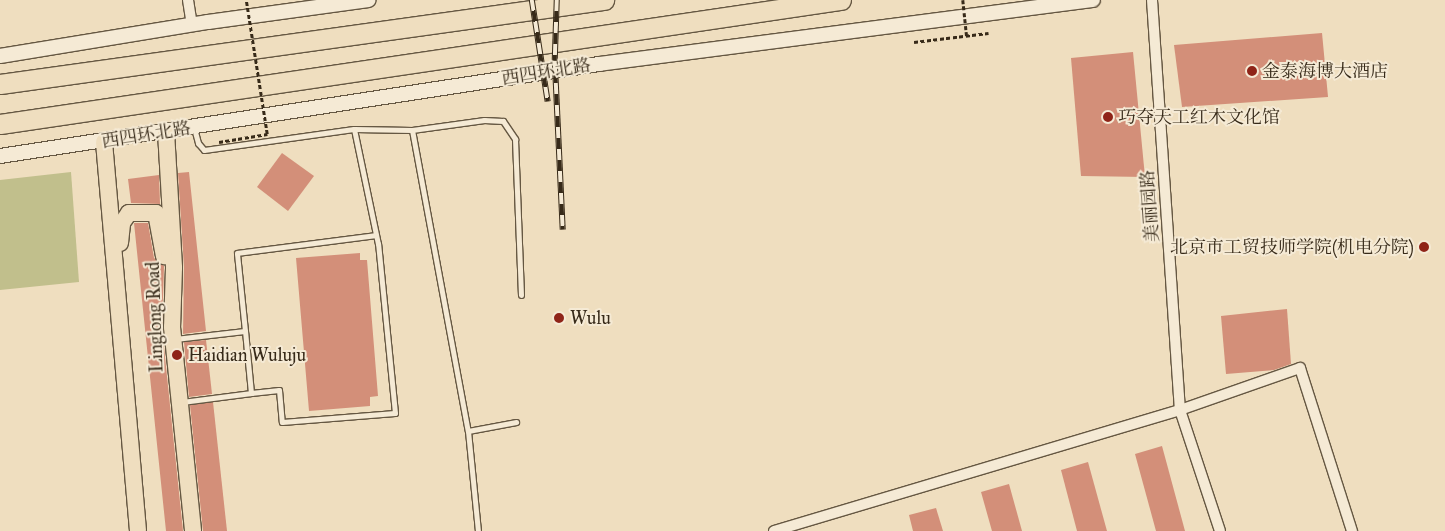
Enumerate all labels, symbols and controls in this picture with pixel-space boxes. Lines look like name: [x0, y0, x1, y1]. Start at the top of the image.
street label: 西四环北路: [500, 54, 592, 90]
place label: 金泰海博大酒店: [1262, 60, 1388, 82]
marker: 金泰海博大酒店: [1246, 65, 1258, 77]
place label: 巧夺天工红木文化馆: [1118, 106, 1280, 128]
marker: 巧夺天工红木文化馆: [1102, 111, 1114, 123]
street label: 西四环北路: [100, 117, 192, 153]
street label: 美丽园路: [1137, 169, 1163, 243]
place label: 北京市工贸技师学院(机电分院): [1170, 236, 1414, 258]
marker: 北京市工贸技师学院(机电分院): [1418, 241, 1430, 253]
street label: Linglong Road: [142, 261, 168, 373]
place label: Wulu: [570, 307, 611, 329]
marker: Wulu: [552, 311, 566, 325]
place label: Haidian Wuluju: [188, 344, 306, 366]
marker: Haidian Wuluju: [170, 348, 184, 362]

